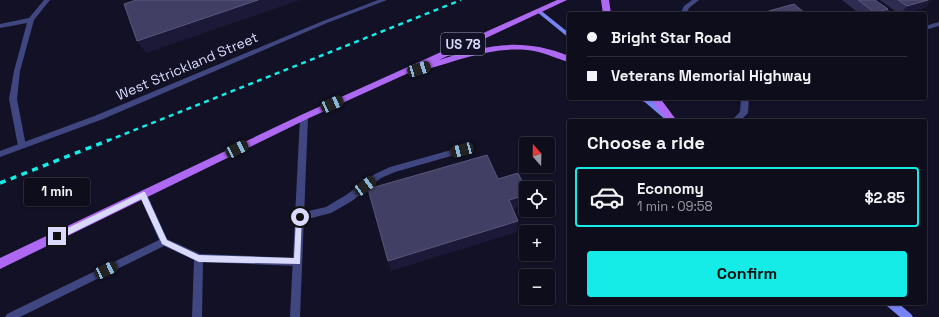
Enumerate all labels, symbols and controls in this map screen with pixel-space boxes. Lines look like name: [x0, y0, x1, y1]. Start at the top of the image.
street label: West Strickland Street: [113, 28, 261, 104]
text: Bright Star Road: [611, 28, 731, 47]
road number: US 78: [441, 33, 485, 55]
car: [406, 60, 432, 78]
text: Veterans Memorial Highway: [611, 66, 811, 85]
car: [319, 94, 345, 114]
text: Choose a ride: [587, 131, 705, 154]
north arrow: [519, 137, 555, 173]
map controls: [519, 137, 555, 305]
car: [224, 138, 250, 160]
car: [449, 141, 475, 159]
car: [352, 174, 378, 198]
callout: 1 min: [24, 178, 90, 206]
icon: car: [589, 179, 625, 215]
text: Economy: [637, 179, 704, 198]
button: locate: [519, 181, 555, 217]
text: 1 min: [41, 183, 73, 200]
text: $2.85: [865, 188, 905, 207]
text: 1 min · 09:58: [637, 198, 713, 215]
route start: [291, 208, 309, 226]
button: +: [519, 225, 555, 261]
route end: [48, 227, 66, 245]
button: Confirm: [587, 251, 907, 297]
car: [93, 259, 119, 281]
button: −: [519, 269, 555, 305]

